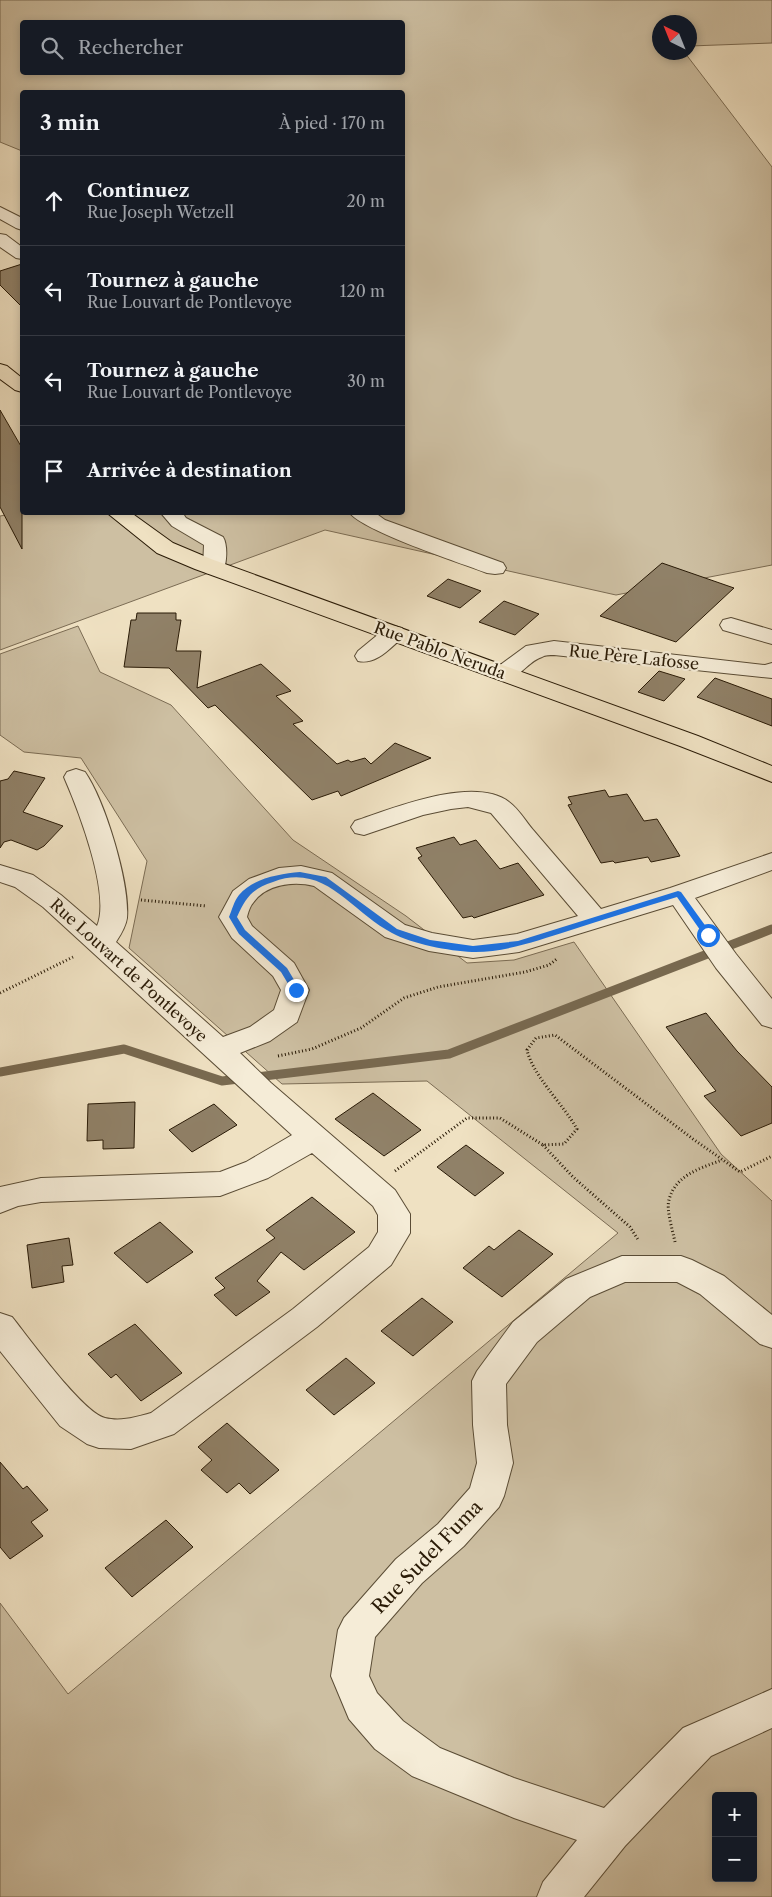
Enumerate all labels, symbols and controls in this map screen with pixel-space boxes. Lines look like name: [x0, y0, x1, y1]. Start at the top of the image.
north arrow: [652, 15, 697, 60]
search box: [20, 20, 405, 75]
icon: search: [38, 34, 66, 62]
text: Rechercher: [78, 36, 183, 59]
text: 3 min: [40, 110, 100, 135]
text: À pied · 170 m: [279, 113, 385, 133]
text: Continuez: [87, 179, 189, 202]
icon: ahead: [40, 187, 68, 215]
text: 20 m: [346, 191, 385, 211]
text: Rue Joseph Wetzell: [87, 202, 234, 222]
text: Tournez à gauche: [87, 269, 259, 292]
icon: left: [40, 277, 68, 305]
text: 120 m: [340, 281, 385, 301]
text: Rue Louvart de Pontlevoye: [87, 292, 292, 312]
text: Tournez à gauche: [87, 359, 259, 382]
icon: left: [40, 367, 68, 395]
text: 30 m: [347, 371, 385, 391]
text: Rue Louvart de Pontlevoye: [87, 382, 292, 402]
icon: arrive: [40, 457, 68, 485]
text: Arrivée à destination: [87, 459, 292, 482]
street label: Rue Pablo Neruda: [371, 617, 509, 683]
street label: Rue Père Lafosse: [568, 640, 700, 674]
street label: Rue Louvart de Pontlevoye: [46, 894, 212, 1046]
route start: [697, 924, 720, 947]
route end: [285, 979, 308, 1002]
street label: Rue Sudel Fuma: [367, 1495, 487, 1619]
map controls: [712, 1792, 757, 1882]
button: +: [712, 1792, 757, 1837]
button: −: [712, 1837, 757, 1882]

